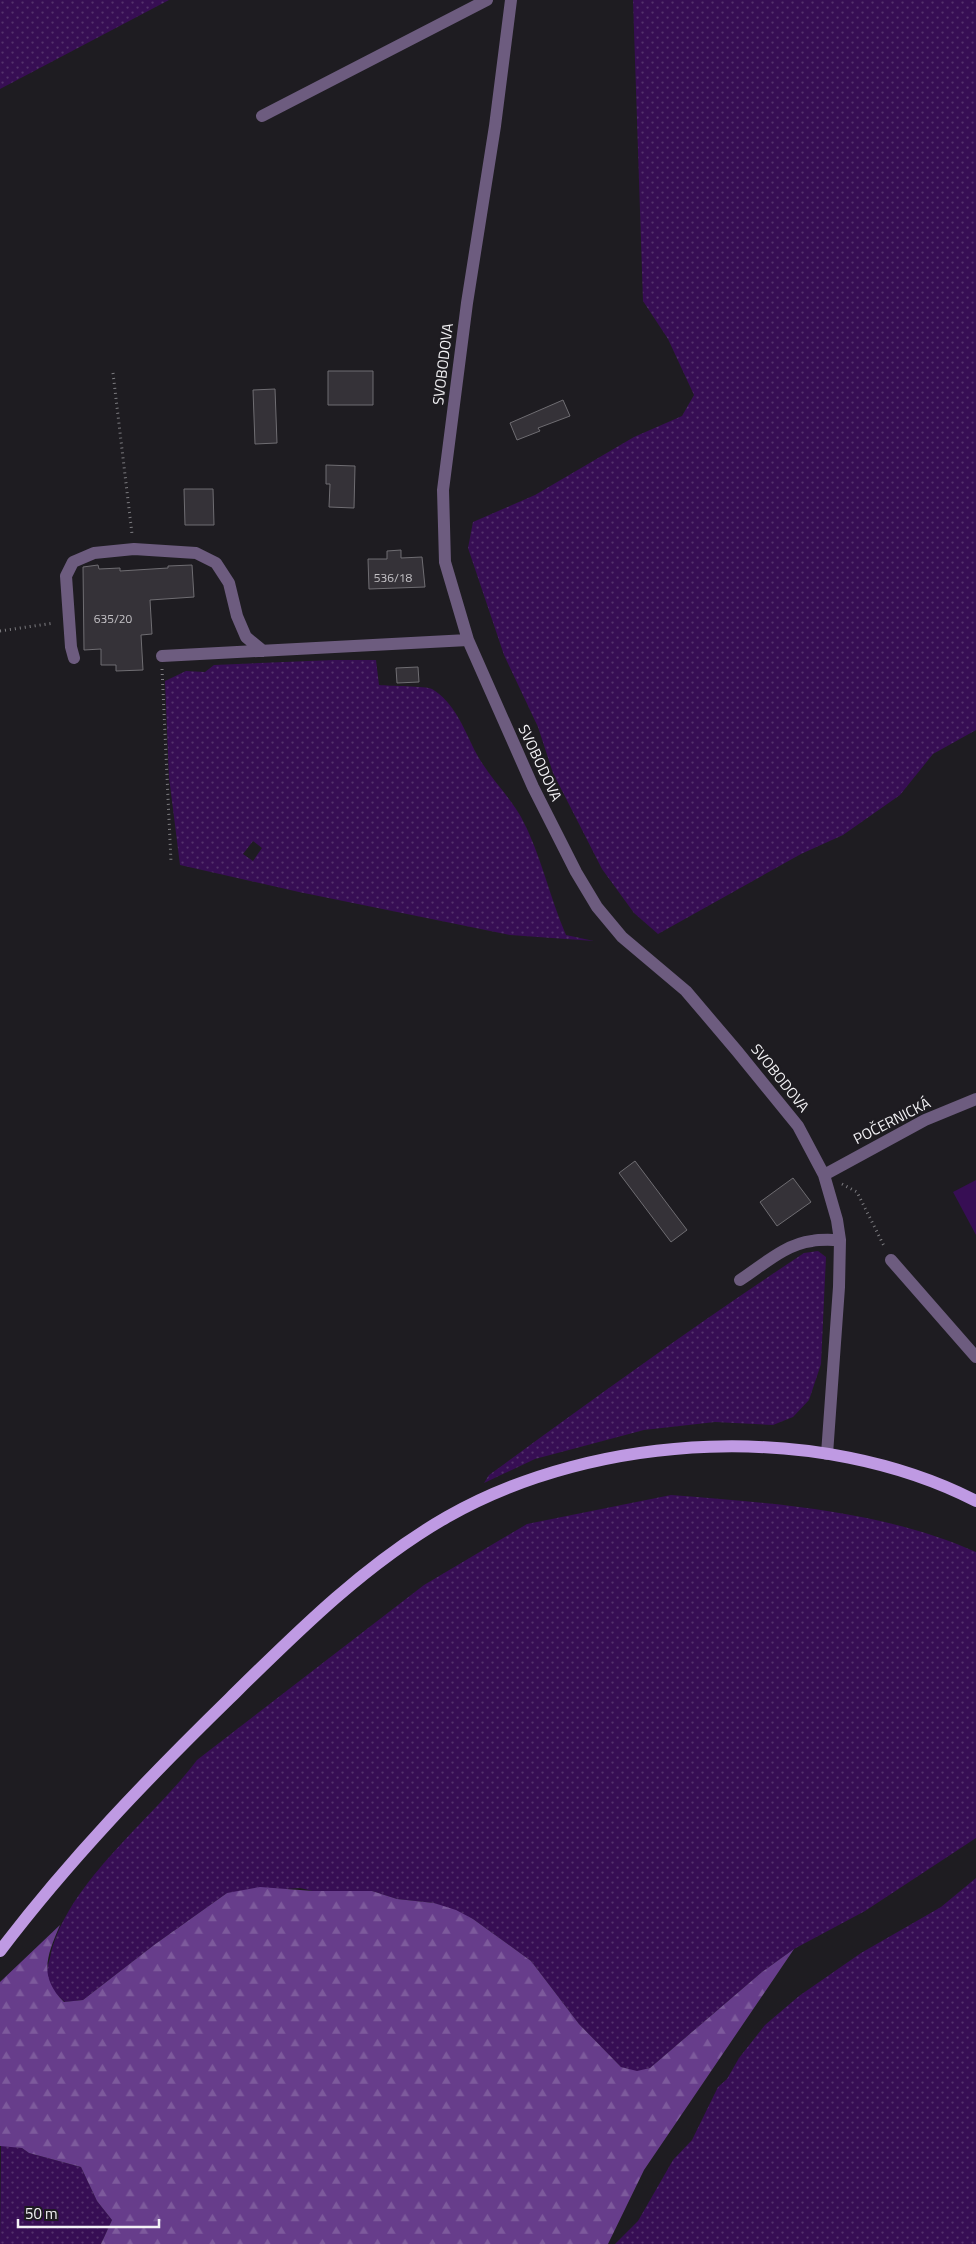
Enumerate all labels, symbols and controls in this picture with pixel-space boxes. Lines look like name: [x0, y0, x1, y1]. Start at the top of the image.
street label: SVOBODOVA: [426, 322, 459, 406]
house number: 536/18: [374, 568, 413, 587]
house number: 635/20: [94, 609, 133, 628]
street label: SVOBODOVA: [513, 721, 568, 805]
street label: SVOBODOVA: [746, 1038, 815, 1117]
street label: POČERNICKÁ: [849, 1091, 934, 1150]
scale bar: [18, 2196, 159, 2228]
text: 50 m: [25, 2202, 58, 2225]

